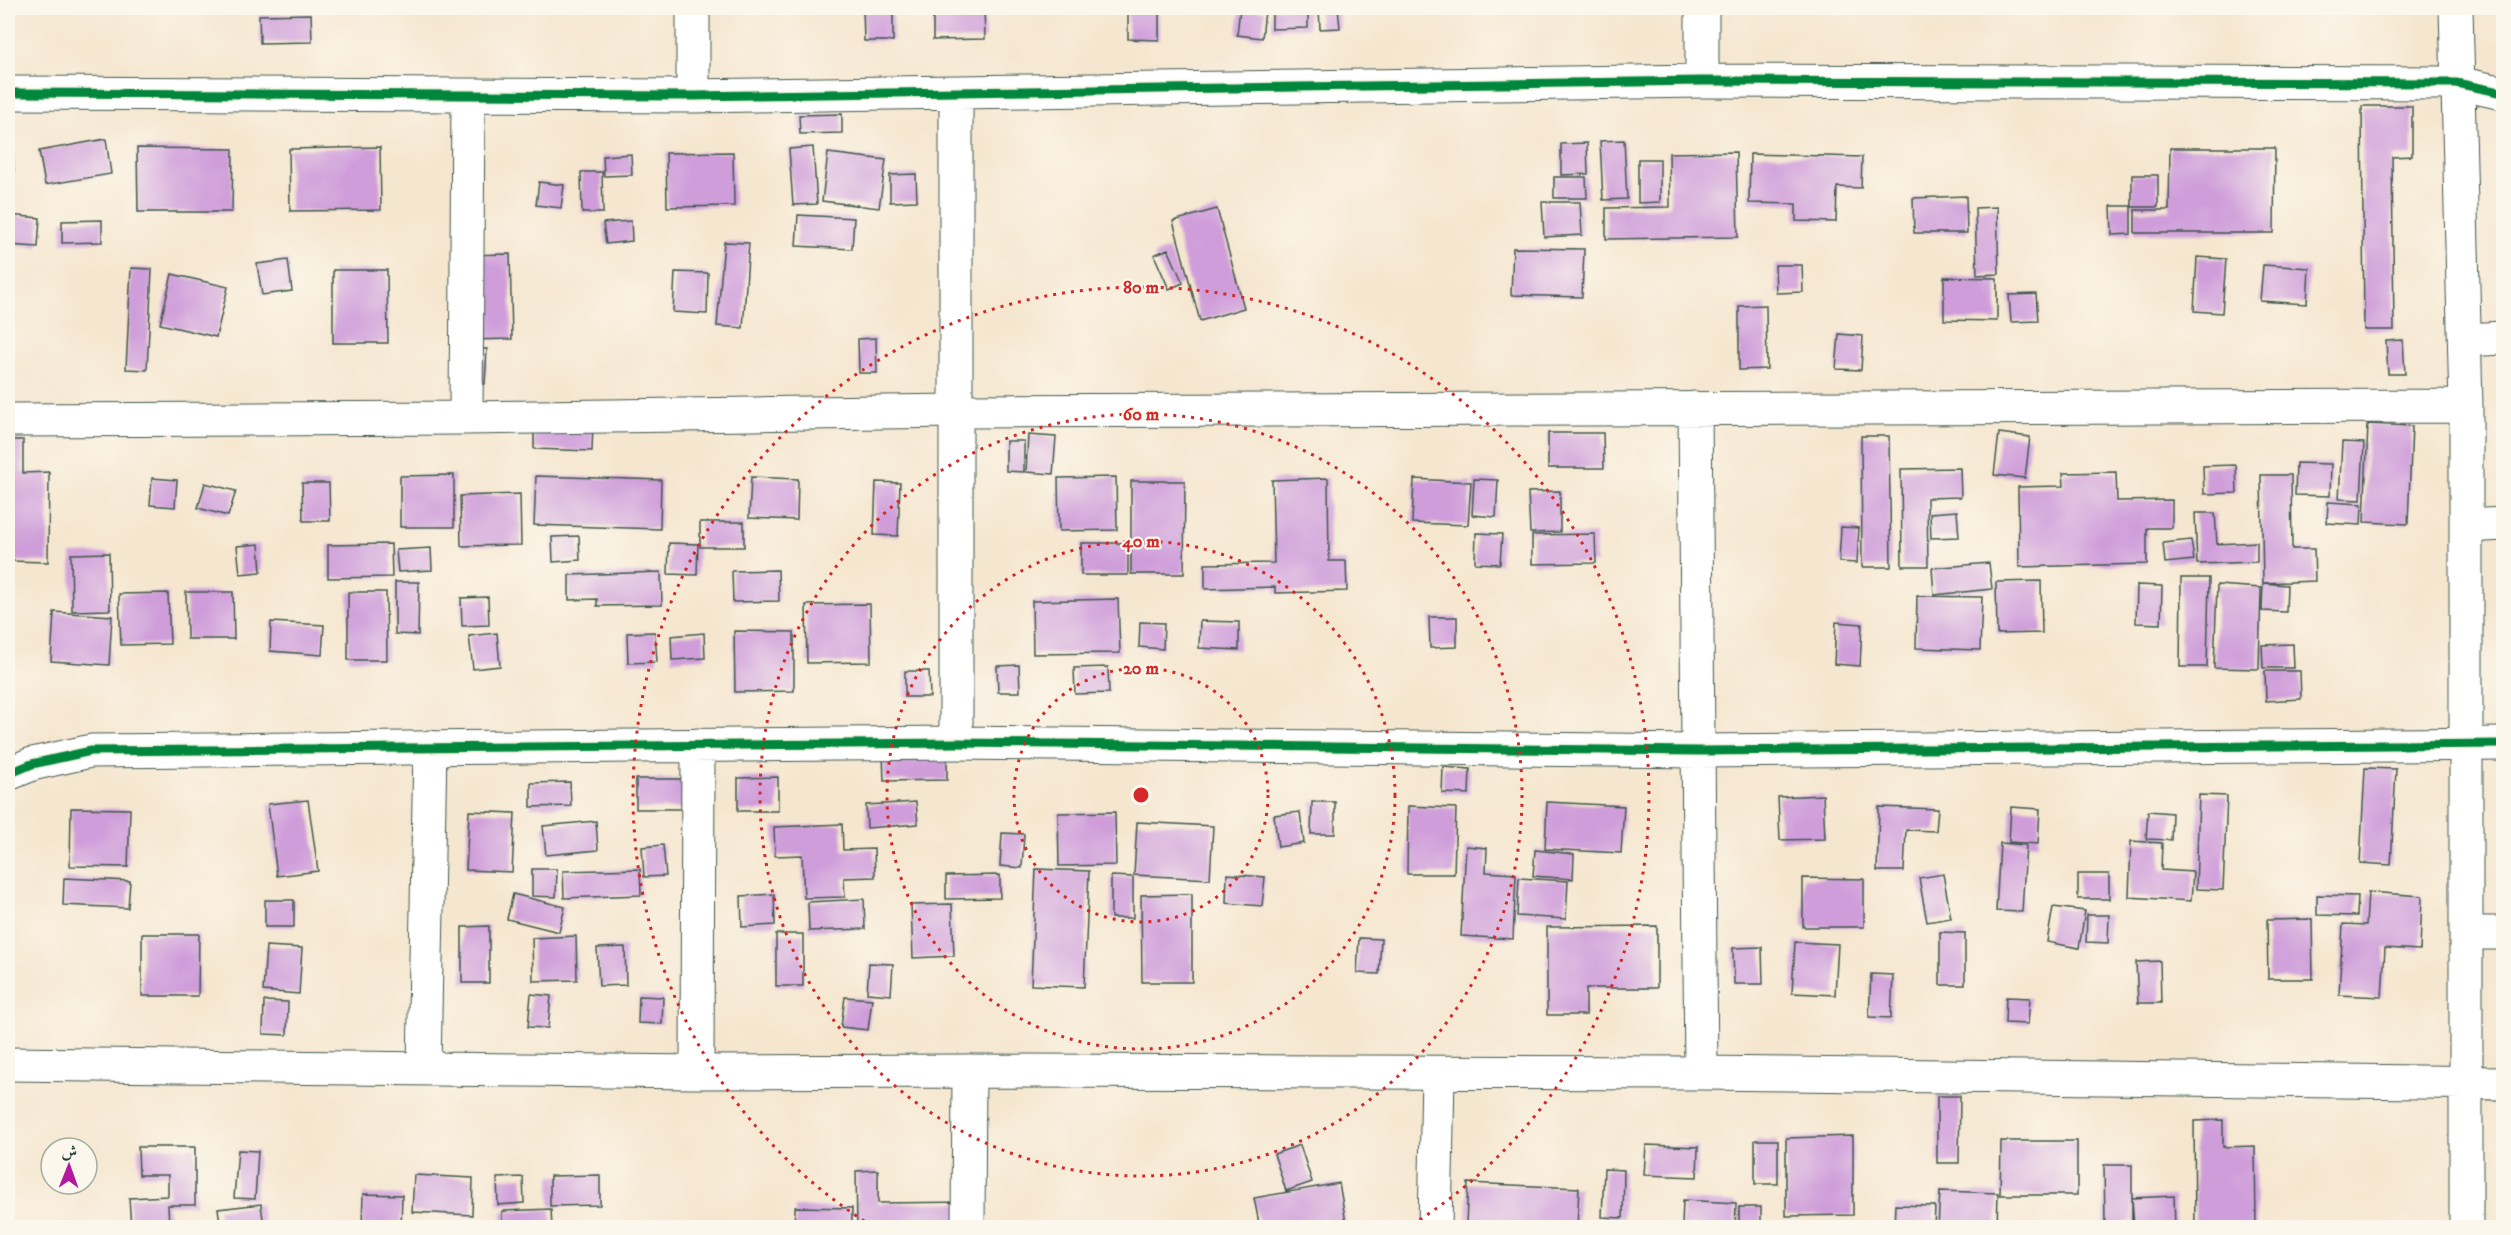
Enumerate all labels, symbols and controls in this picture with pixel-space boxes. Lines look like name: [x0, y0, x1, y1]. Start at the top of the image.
text: 80 m: [1123, 277, 1160, 299]
text: 60 m: [1123, 404, 1160, 426]
text: 40 m: [1121, 531, 1160, 553]
text: 20 m: [1123, 658, 1159, 680]
centre of rings: [1131, 785, 1151, 805]
north arrow: [39, 1136, 99, 1196]
text: ش: [61, 1142, 77, 1162]

